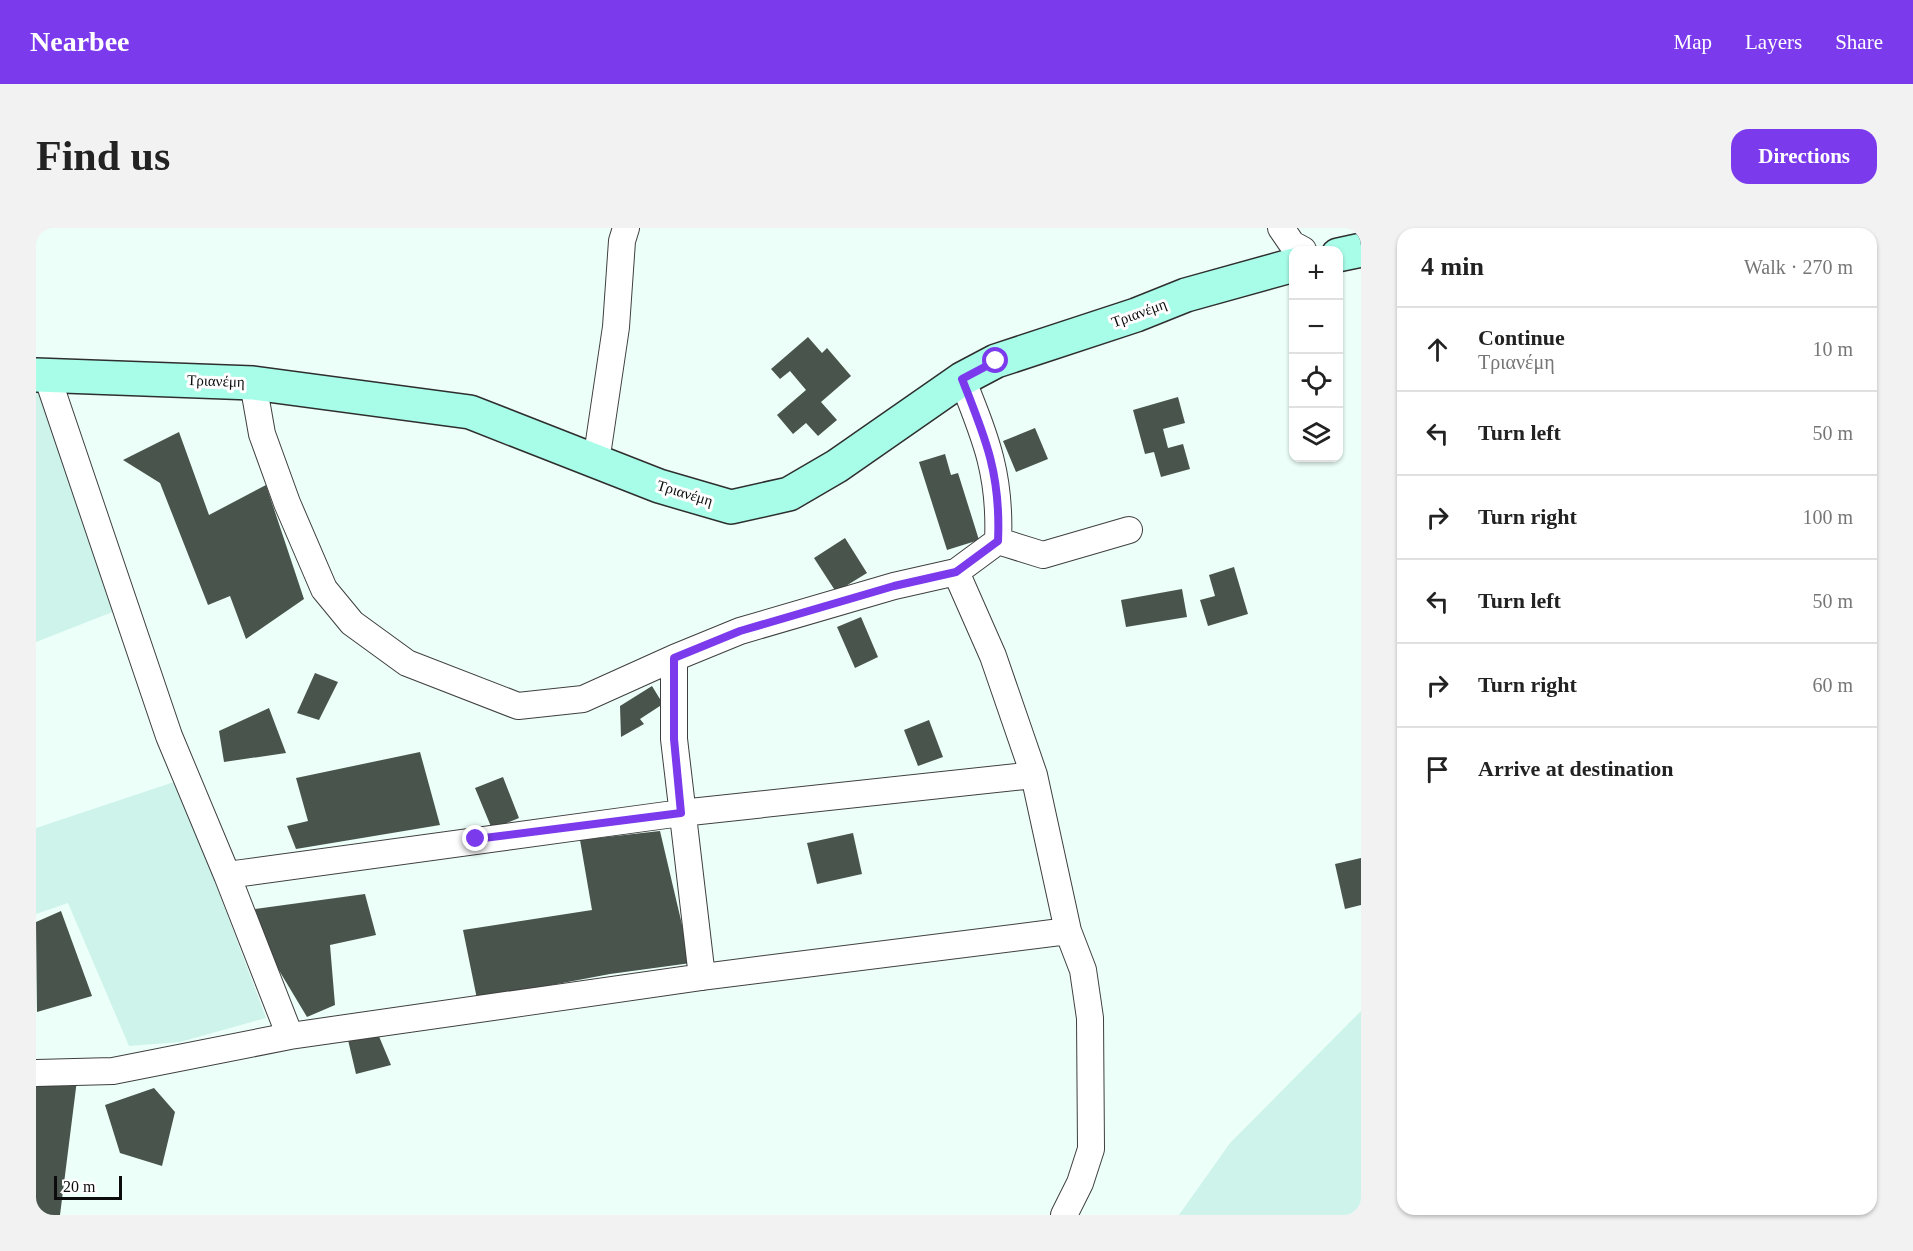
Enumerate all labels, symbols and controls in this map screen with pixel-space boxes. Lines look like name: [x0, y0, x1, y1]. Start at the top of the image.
text: Nearbee: [30, 26, 130, 57]
text: Map: [1674, 30, 1712, 54]
text: Layers: [1745, 30, 1802, 54]
text: Share: [1835, 30, 1883, 54]
button: Directions: [1731, 129, 1877, 184]
text: Find us: [36, 133, 170, 179]
map controls: [1289, 246, 1343, 462]
button: +: [1289, 246, 1343, 300]
text: 4 min: [1421, 252, 1484, 281]
text: Walk · 270 m: [1744, 256, 1853, 278]
street label: Τριανέμη: [1109, 296, 1169, 330]
button: −: [1289, 300, 1343, 354]
text: Continue: [1478, 325, 1565, 350]
icon: ahead: [1421, 333, 1454, 366]
text: 10 m: [1812, 338, 1853, 360]
route start: [982, 347, 1008, 373]
text: Τριανέμη: [1478, 351, 1555, 373]
button: locate: [1289, 354, 1343, 408]
street label: Τριανέμη: [187, 372, 245, 390]
button: layers: [1289, 408, 1343, 462]
icon: left: [1421, 417, 1454, 450]
text: Turn left: [1478, 420, 1561, 445]
text: 50 m: [1812, 422, 1853, 444]
street label: Τριανέμη: [655, 477, 715, 509]
icon: right: [1421, 501, 1454, 534]
text: Turn right: [1478, 504, 1577, 529]
text: 100 m: [1802, 506, 1853, 528]
icon: left: [1421, 585, 1454, 618]
text: Turn left: [1478, 588, 1561, 613]
text: 50 m: [1812, 590, 1853, 612]
icon: right: [1421, 669, 1454, 702]
text: Turn right: [1478, 672, 1577, 697]
text: 60 m: [1812, 674, 1853, 696]
icon: arrive: [1421, 753, 1454, 786]
text: Arrive at destination: [1478, 756, 1674, 781]
route end: [462, 825, 488, 851]
scale bar: [54, 1173, 122, 1200]
text: 20 m: [63, 1178, 95, 1195]

